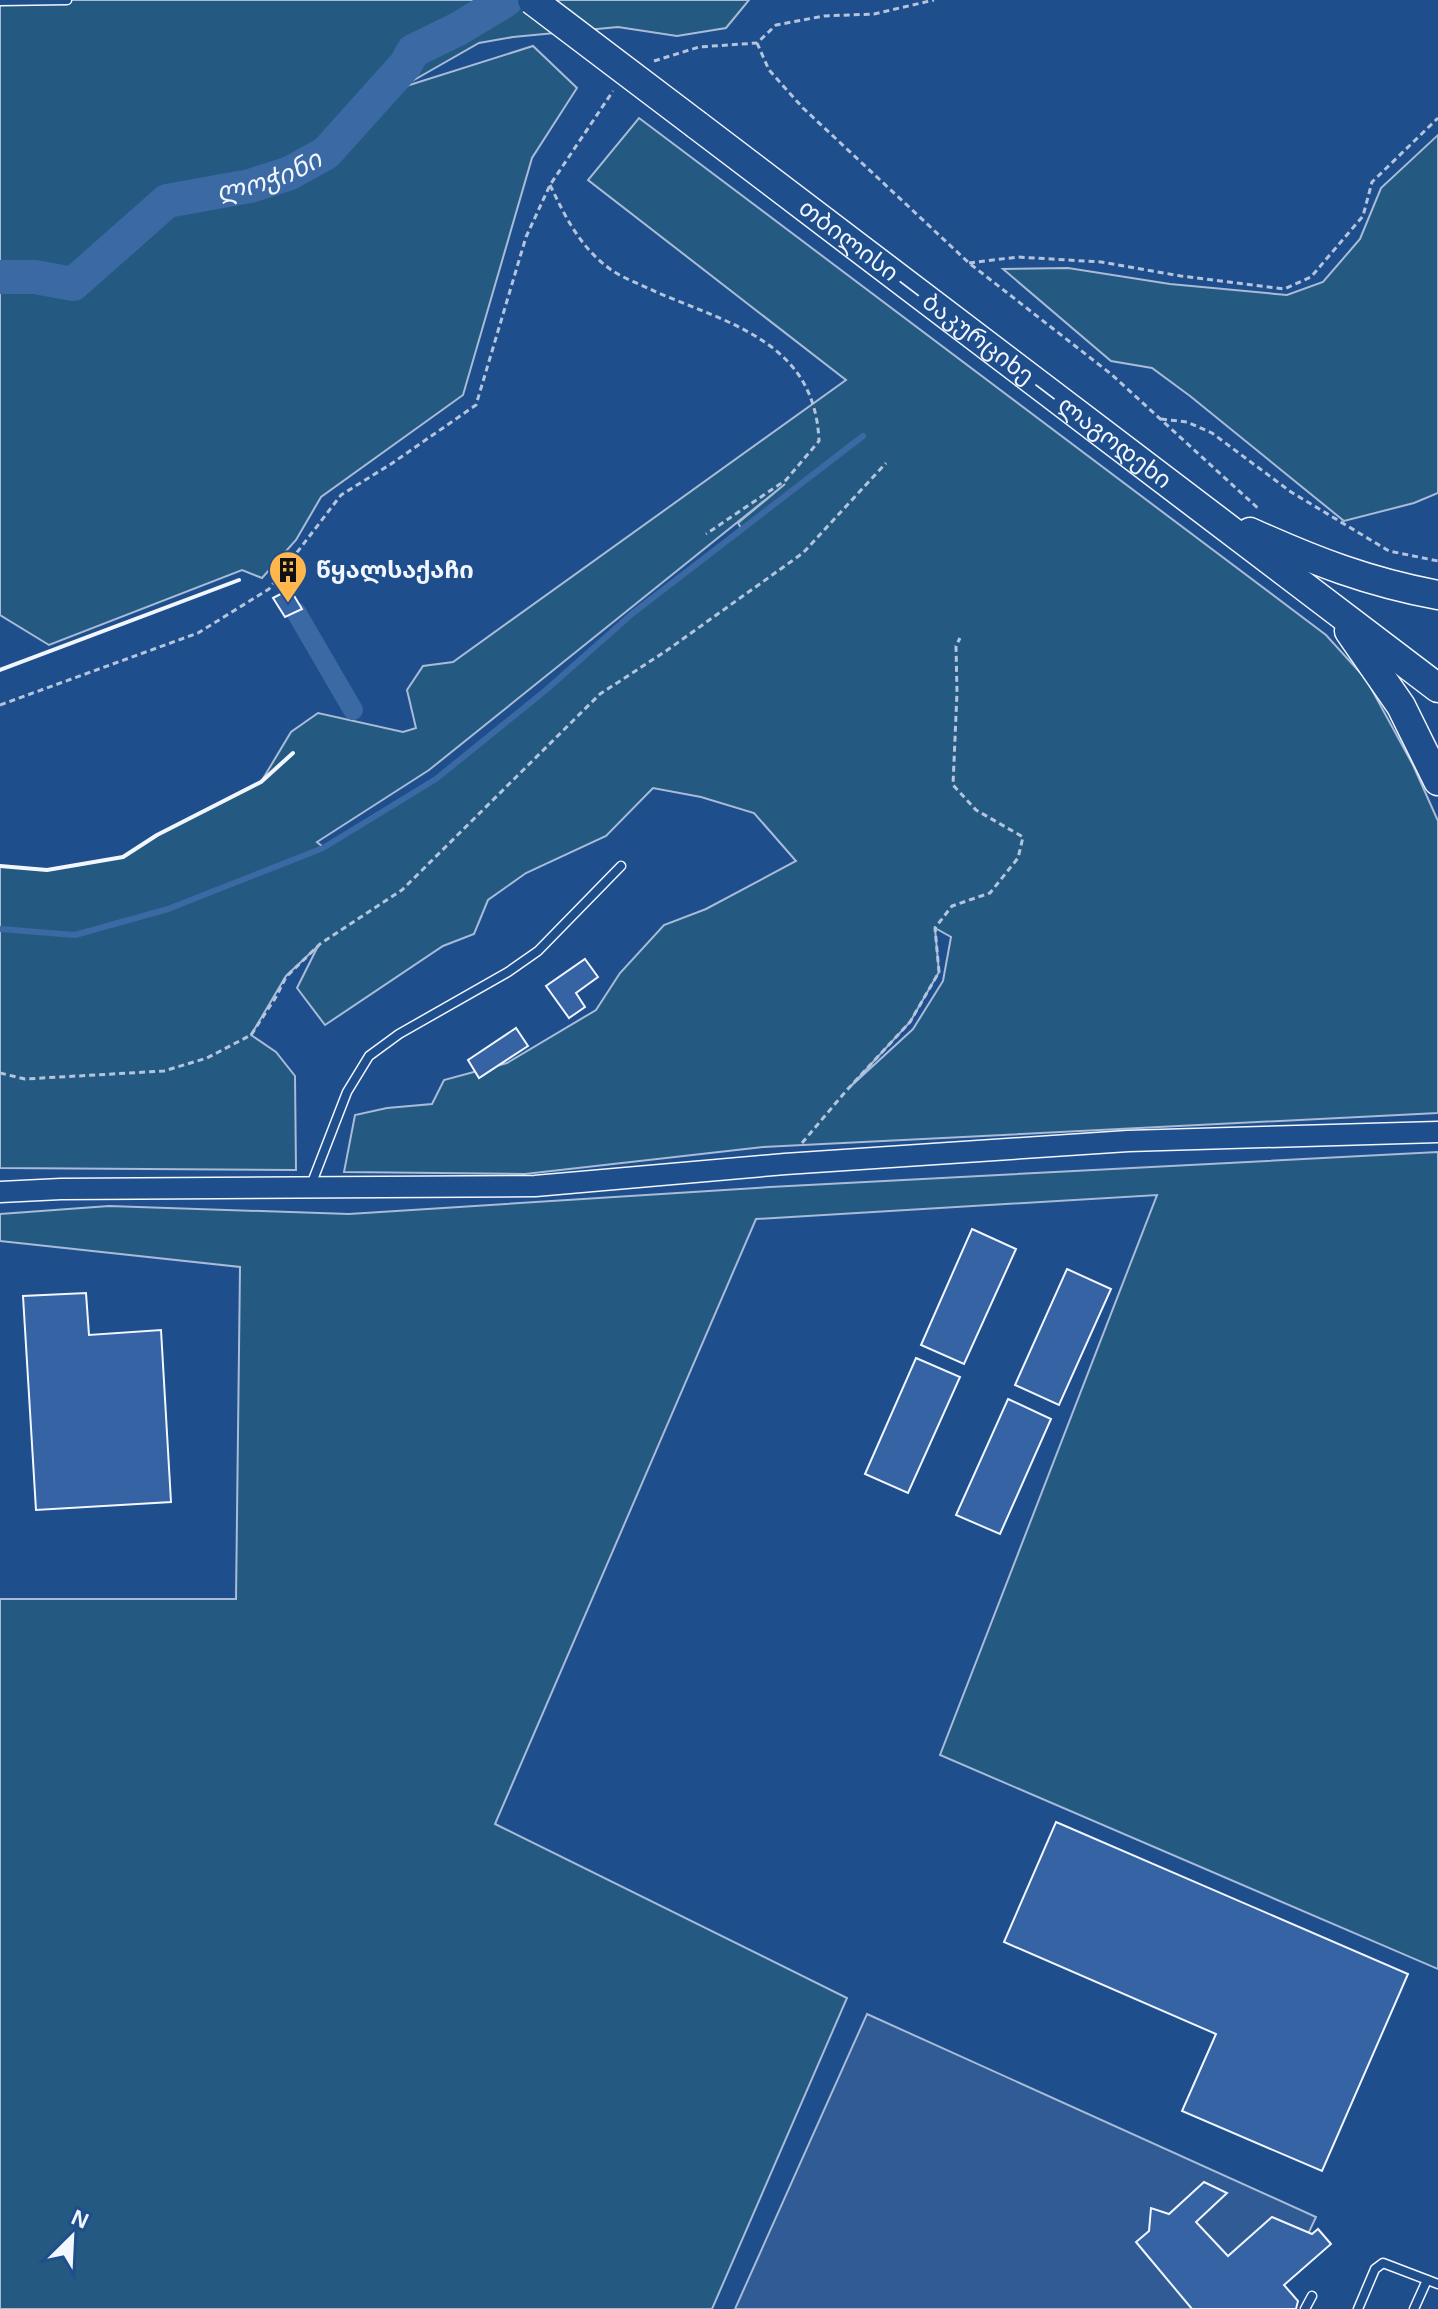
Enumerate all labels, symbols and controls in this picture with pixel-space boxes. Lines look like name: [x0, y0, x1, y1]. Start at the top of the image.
water label: ლოჭინი: [214, 143, 327, 208]
street label: თბილისი — ბაკურციხე — ლაგოდეხი: [794, 194, 1177, 494]
building icon: წყალსაქაჩი: [267, 549, 309, 604]
place label: წყალსაქაჩი: [316, 556, 474, 584]
north arrow: [32, 2197, 112, 2277]
text: N: [68, 2205, 92, 2234]

